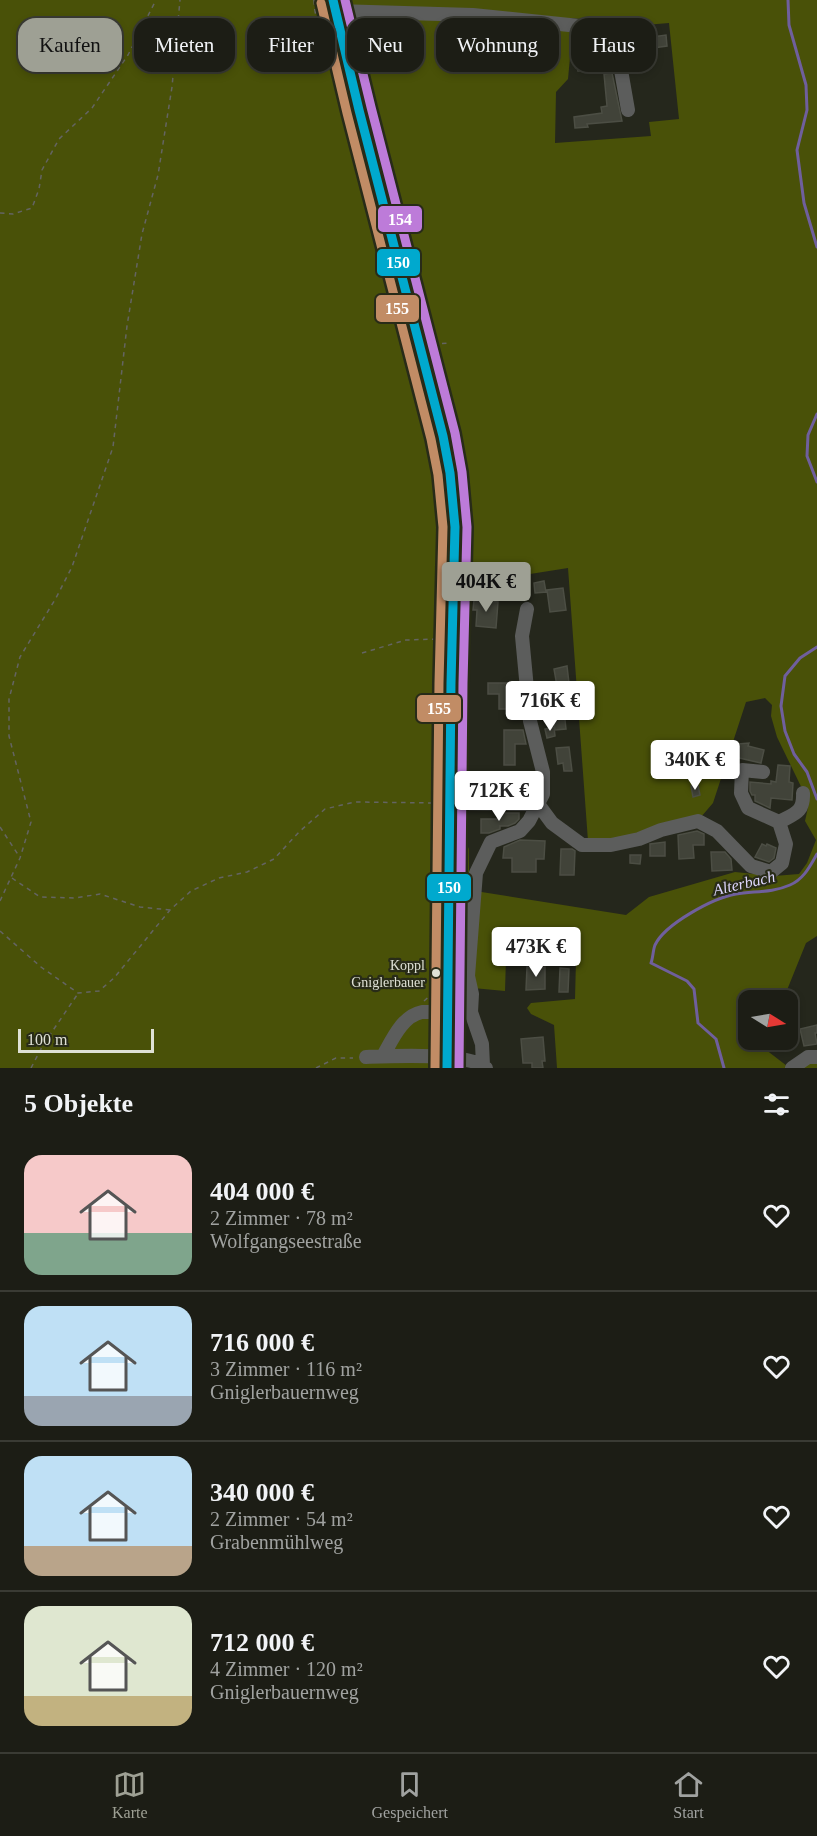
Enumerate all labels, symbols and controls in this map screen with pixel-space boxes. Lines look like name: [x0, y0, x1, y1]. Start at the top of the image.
chip: Kaufen: [18, 18, 122, 72]
chip: Mieten: [134, 18, 235, 72]
chip: Filter: [247, 18, 335, 72]
chip: Neu: [347, 18, 424, 72]
chip: Wohnung: [436, 18, 559, 72]
chip: Haus: [571, 18, 656, 72]
line badge: 154: [377, 205, 423, 233]
text: 154: [388, 211, 412, 228]
line badge: 150: [376, 248, 421, 277]
text: 150: [386, 254, 410, 271]
line badge: 155: [375, 294, 420, 323]
text: 155: [385, 300, 409, 317]
pin: 404K €: [437, 562, 535, 613]
text: 404K €: [456, 570, 516, 592]
pin: 716K €: [501, 681, 599, 732]
text: 716K €: [520, 689, 580, 711]
line badge: 155: [416, 694, 462, 723]
text: 155: [427, 700, 451, 717]
pin: 340K €: [646, 740, 744, 791]
text: 340K €: [665, 748, 725, 770]
pin: 712K €: [450, 771, 548, 822]
text: 712K €: [469, 779, 529, 801]
water label: Alterbach: [710, 868, 777, 899]
line badge: 150: [426, 873, 472, 902]
text: 150: [437, 879, 461, 896]
pin: 473K €: [487, 927, 585, 978]
text: 473K €: [506, 935, 566, 957]
place label: Koppl Gniglerbauer: [351, 958, 425, 990]
marker: Koppl Gniglerbauer: [430, 967, 442, 979]
north arrow: [738, 990, 798, 1050]
map controls: [738, 990, 798, 1050]
scale bar: [18, 1026, 154, 1054]
text: 100 m: [27, 1031, 67, 1048]
icon: filters: [760, 1088, 793, 1121]
text: 5 Objekte: [24, 1089, 133, 1118]
text: 404 000 €: [210, 1177, 314, 1206]
icon: home: [72, 1179, 144, 1251]
icon: heart: [760, 1199, 793, 1232]
text: 2 Zimmer · 78 m²: [210, 1207, 353, 1229]
text: Wolfgangseestraße: [210, 1230, 362, 1252]
text: 716 000 €: [210, 1328, 314, 1357]
icon: home: [72, 1330, 144, 1402]
icon: heart: [760, 1350, 793, 1383]
text: 3 Zimmer · 116 m²: [210, 1358, 362, 1380]
text: Gniglerbauernweg: [210, 1381, 359, 1403]
text: 340 000 €: [210, 1478, 314, 1507]
icon: home: [72, 1480, 144, 1552]
icon: heart: [760, 1500, 793, 1533]
text: 2 Zimmer · 54 m²: [210, 1508, 353, 1530]
text: Grabenmühlweg: [210, 1531, 343, 1553]
text: 712 000 €: [210, 1628, 314, 1657]
icon: home: [72, 1630, 144, 1702]
icon: heart: [760, 1650, 793, 1683]
text: 4 Zimmer · 120 m²: [210, 1658, 363, 1680]
text: Gniglerbauernweg: [210, 1681, 359, 1703]
tab: Karte: [112, 1768, 148, 1822]
tab: Gespeichert: [372, 1768, 448, 1822]
tab: Start: [672, 1768, 705, 1822]

